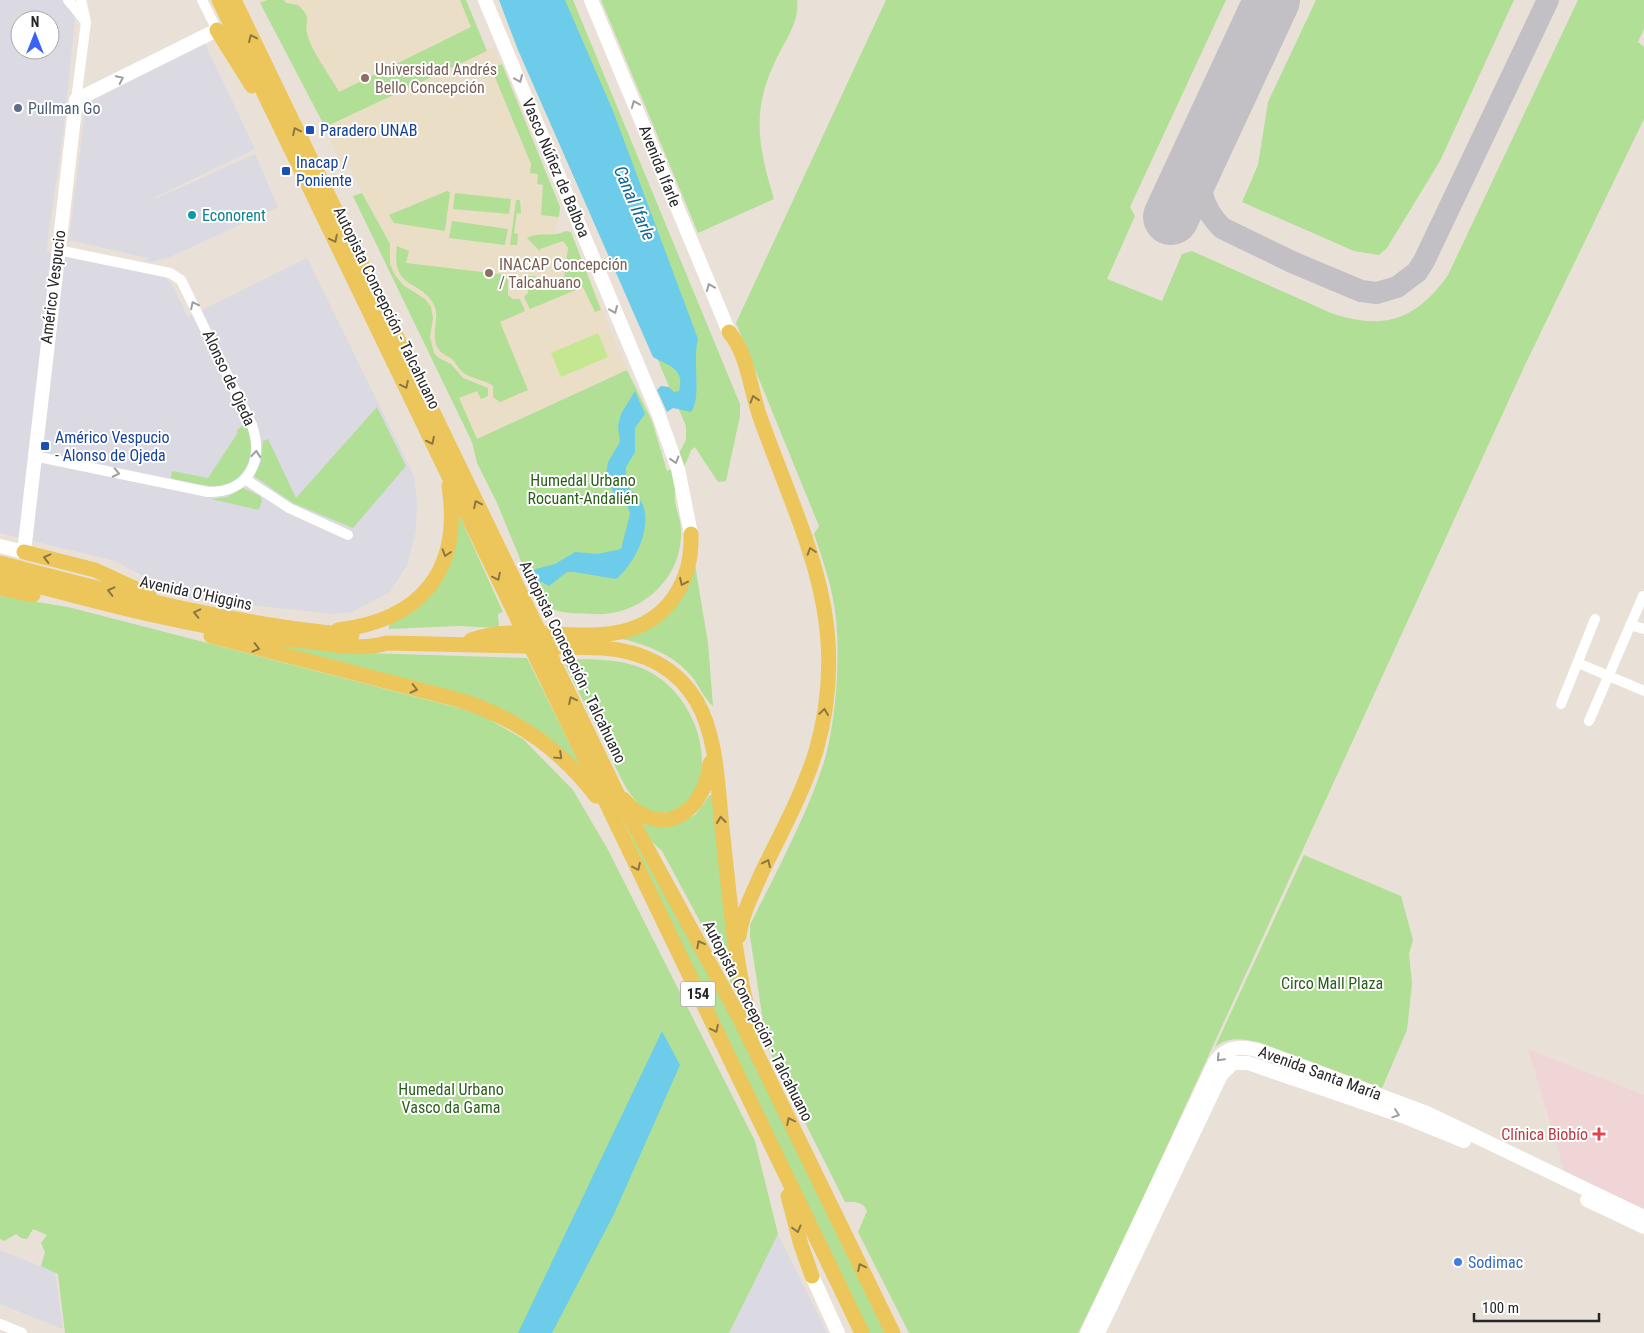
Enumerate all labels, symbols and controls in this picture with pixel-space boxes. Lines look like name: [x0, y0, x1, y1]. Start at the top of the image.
north arrow: [10, 10, 60, 60]
text: N: [31, 14, 39, 30]
one-way arrow: [247, 34, 258, 43]
place label: Universidad Andrés Bello Concepción: [375, 60, 497, 97]
marker: Universidad Andrés Bello Concepción: [359, 72, 371, 84]
one-way arrow: [512, 74, 523, 83]
one-way arrow: [114, 75, 123, 85]
street label: Vasco Núñez de Balboa: [518, 96, 594, 240]
place label: Pullman Go: [28, 99, 101, 118]
one-way arrow: [630, 100, 641, 109]
marker: Pullman Go: [12, 102, 24, 114]
place label: Paradero UNAB: [320, 121, 418, 140]
street label: Avenida Ifarle: [635, 122, 685, 210]
marker: Paradero UNAB: [304, 124, 316, 136]
one-way arrow: [291, 127, 302, 136]
place label: Inacap / Poniente: [296, 153, 352, 190]
water label: Canal Ifarle: [610, 163, 660, 243]
marker: Inacap / Poniente: [280, 165, 292, 177]
street label: Autopista Concepción - Talcahuano: [330, 204, 444, 412]
place label: Econorent: [202, 206, 266, 225]
marker: Econorent: [186, 209, 198, 221]
street label: Américo Vespucio: [37, 229, 69, 345]
one-way arrow: [328, 234, 338, 243]
place label: INACAP Concepción / Talcahuano: [499, 255, 628, 292]
marker: INACAP Concepción / Talcahuano: [483, 267, 495, 279]
one-way arrow: [706, 283, 717, 292]
one-way arrow: [190, 301, 201, 310]
one-way arrow: [608, 305, 619, 314]
street label: Alonso de Ojeda: [199, 327, 259, 429]
one-way arrow: [398, 380, 408, 389]
one-way arrow: [749, 396, 759, 404]
place label: Américo Vespucio - Alonso de Ojeda: [55, 428, 170, 465]
one-way arrow: [425, 435, 435, 444]
marker: Américo Vespucio - Alonso de Ojeda: [39, 440, 51, 452]
one-way arrow: [250, 449, 261, 457]
one-way arrow: [670, 456, 680, 464]
one-way arrow: [112, 467, 121, 478]
park label: Humedal Urbano Rocuant-Andalién: [528, 471, 638, 508]
one-way arrow: [472, 500, 483, 509]
one-way arrow: [441, 548, 451, 556]
one-way arrow: [807, 548, 817, 556]
one-way arrow: [44, 553, 52, 563]
street label: Autopista Concepción - Talcahuano: [516, 558, 630, 766]
street label: Avenida O'Higgins: [138, 572, 254, 614]
one-way arrow: [491, 572, 501, 581]
one-way arrow: [678, 577, 689, 586]
one-way arrow: [107, 586, 116, 597]
one-way arrow: [193, 608, 202, 619]
one-way arrow: [252, 642, 261, 653]
one-way arrow: [409, 683, 417, 693]
one-way arrow: [567, 696, 578, 705]
one-way arrow: [819, 708, 829, 716]
one-way arrow: [553, 750, 562, 759]
one-way arrow: [716, 815, 727, 823]
one-way arrow: [760, 859, 771, 868]
one-way arrow: [631, 862, 641, 871]
street label: Autopista Concepción - Talcahuano: [699, 917, 817, 1125]
one-way arrow: [696, 940, 706, 949]
park label: Circo Mall Plaza: [1281, 974, 1383, 993]
road number: 154: [680, 982, 716, 1006]
one-way arrow: [709, 1024, 719, 1033]
street label: Avenida Santa María: [1256, 1042, 1384, 1104]
one-way arrow: [1217, 1052, 1226, 1061]
park label: Humedal Urbano Vasco da Gama: [398, 1080, 504, 1117]
one-way arrow: [1391, 1108, 1400, 1118]
one-way arrow: [786, 1117, 796, 1126]
place label: Clínica Biobío: [1501, 1125, 1588, 1144]
marker: Clínica Biobío: [1592, 1127, 1606, 1141]
one-way arrow: [791, 1225, 801, 1233]
place label: Sodimac: [1468, 1253, 1523, 1272]
marker: Sodimac: [1452, 1256, 1464, 1268]
one-way arrow: [857, 1264, 867, 1273]
scale bar: [1474, 1290, 1599, 1322]
text: 100 m: [1482, 1299, 1519, 1317]

